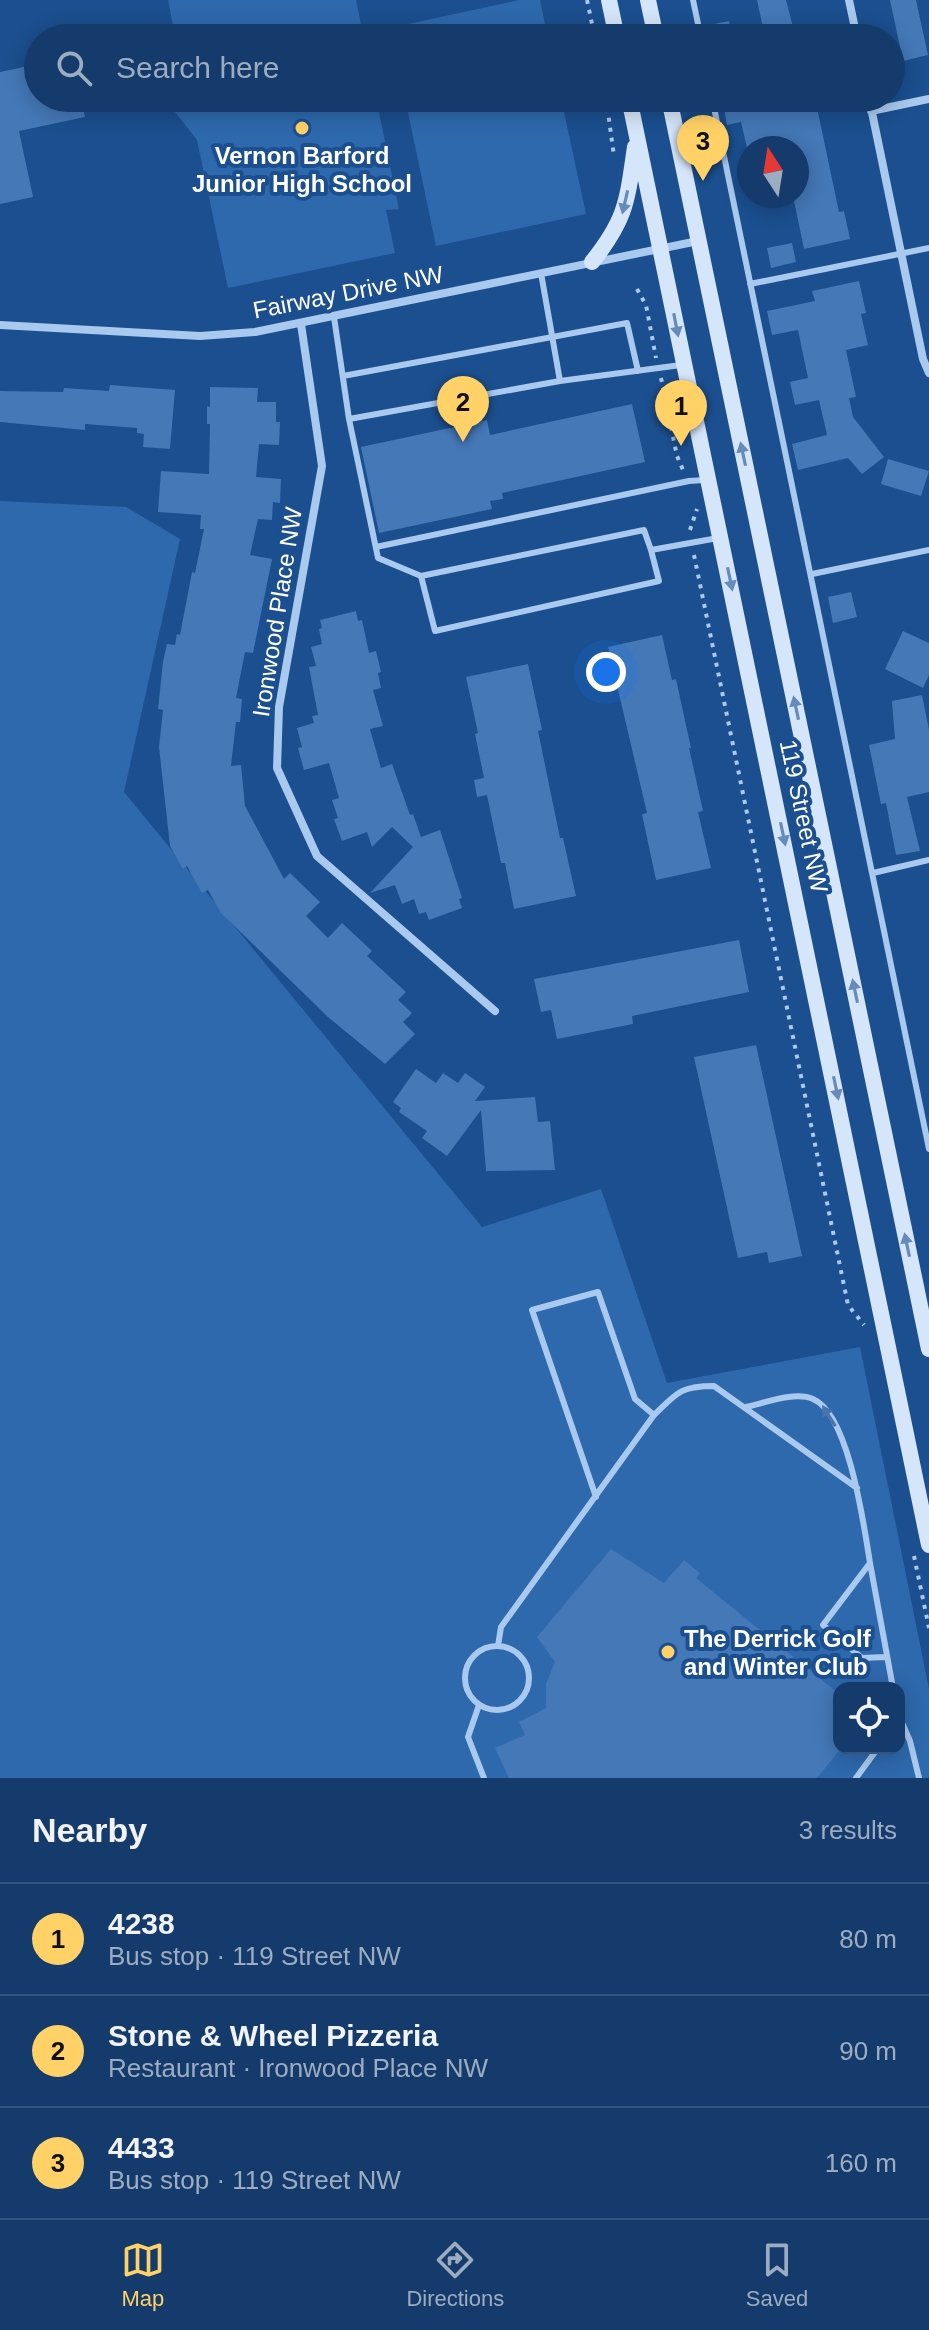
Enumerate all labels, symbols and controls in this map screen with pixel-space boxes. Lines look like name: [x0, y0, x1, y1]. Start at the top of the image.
search box: [24, 24, 905, 112]
icon: search: [52, 46, 96, 90]
text: Search here: [116, 51, 279, 84]
pin: 3: [677, 115, 729, 181]
marker: Vernon Barford Junior High School: [293, 119, 311, 137]
north arrow: [737, 136, 809, 208]
place label: Vernon Barford Junior High School: [192, 142, 412, 197]
one-way arrow: [619, 190, 631, 215]
street label: Fairway Drive NW: [251, 260, 446, 324]
one-way arrow: [671, 312, 683, 337]
pin: 2: [437, 376, 489, 442]
pin: 1: [655, 380, 707, 446]
one-way arrow: [736, 441, 749, 466]
street label: Ironwood Place NW: [247, 505, 307, 719]
one-way arrow: [724, 567, 737, 592]
your location: [586, 652, 626, 692]
one-way arrow: [790, 696, 802, 721]
street label: 119 Street NW: [775, 737, 833, 895]
one-way arrow: [777, 821, 790, 846]
one-way arrow: [848, 978, 861, 1003]
one-way arrow: [830, 1076, 843, 1101]
one-way arrow: [900, 1232, 913, 1257]
one-way arrow: [822, 1405, 837, 1428]
place label: The Derrick Golf and Winter Club: [684, 1625, 872, 1680]
marker: The Derrick Golf and Winter Club: [659, 1643, 677, 1661]
map controls: [833, 1682, 905, 1754]
button: locate: [833, 1682, 905, 1754]
text: Nearby: [32, 1811, 147, 1849]
text: 3 results: [799, 1815, 897, 1845]
text: 4238: [108, 1907, 175, 1940]
text: 1: [51, 1924, 65, 1954]
text: 80 m: [839, 1924, 897, 1954]
text: Bus stop · 119 Street NW: [108, 1941, 401, 1971]
text: Stone & Wheel Pizzeria: [108, 2019, 438, 2052]
text: 2: [51, 2036, 65, 2066]
text: 90 m: [839, 2036, 897, 2066]
text: Restaurant · Ironwood Place NW: [108, 2053, 488, 2083]
text: 4433: [108, 2131, 175, 2164]
text: 3: [51, 2148, 65, 2178]
text: 160 m: [825, 2148, 897, 2178]
text: Bus stop · 119 Street NW: [108, 2165, 401, 2195]
tab: Map: [121, 2238, 165, 2312]
tab: Directions: [406, 2238, 504, 2312]
tab: Saved: [746, 2238, 808, 2312]

